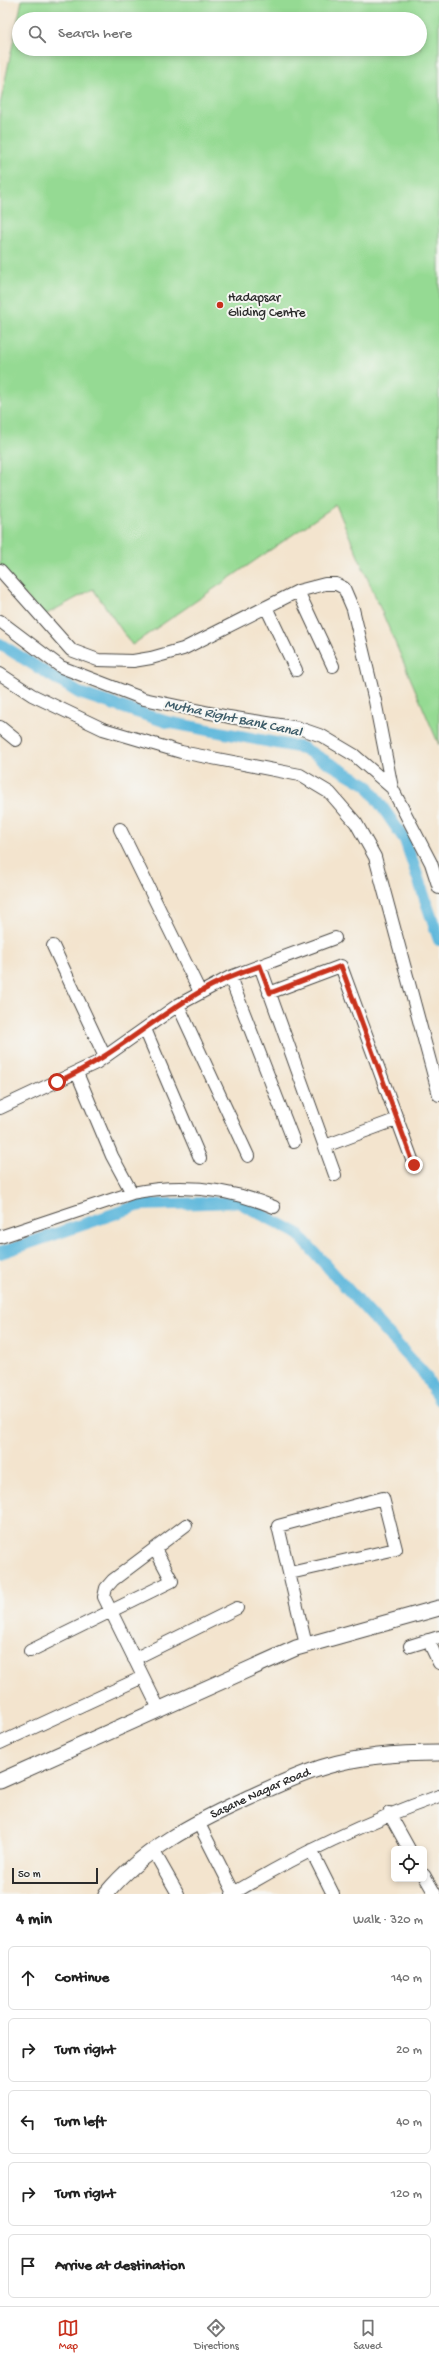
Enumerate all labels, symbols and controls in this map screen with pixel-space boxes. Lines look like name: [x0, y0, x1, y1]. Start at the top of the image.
search box: [12, 12, 427, 56]
icon: search: [26, 23, 48, 45]
text: Search here: [58, 25, 132, 43]
place label: Hadapsar Gliding Centre: [228, 291, 306, 321]
marker: Hadapsar Gliding Centre: [215, 300, 225, 310]
water label: Mutha Right Bank Canal: [163, 696, 304, 742]
route start: [48, 1073, 66, 1091]
route end: [405, 1156, 423, 1174]
street label: Sasane Nagar Road: [208, 1764, 313, 1822]
map controls: [391, 1846, 427, 1882]
button: locate: [391, 1846, 427, 1882]
scale bar: [12, 1866, 98, 1885]
text: 50 m: [18, 1869, 40, 1881]
text: 4 min: [16, 1910, 52, 1930]
text: Walk · 320 m: [353, 1913, 423, 1928]
icon: ahead: [17, 1967, 39, 1989]
text: Continue: [55, 1969, 109, 1987]
text: 140 m: [391, 1971, 422, 1986]
icon: right: [17, 2039, 39, 2061]
text: Turn right: [55, 2041, 115, 2059]
text: 20 m: [396, 2043, 422, 2058]
icon: left: [17, 2111, 39, 2133]
text: Turn left: [55, 2113, 106, 2131]
text: 40 m: [396, 2115, 422, 2130]
icon: right: [17, 2183, 39, 2205]
text: Turn right: [55, 2185, 115, 2203]
text: 120 m: [391, 2187, 422, 2202]
icon: arrive: [17, 2255, 39, 2277]
text: Arrive at destination: [55, 2257, 185, 2275]
tab: Map: [57, 2317, 79, 2353]
tab: Directions: [194, 2317, 239, 2353]
tab: Saved: [353, 2317, 382, 2353]

